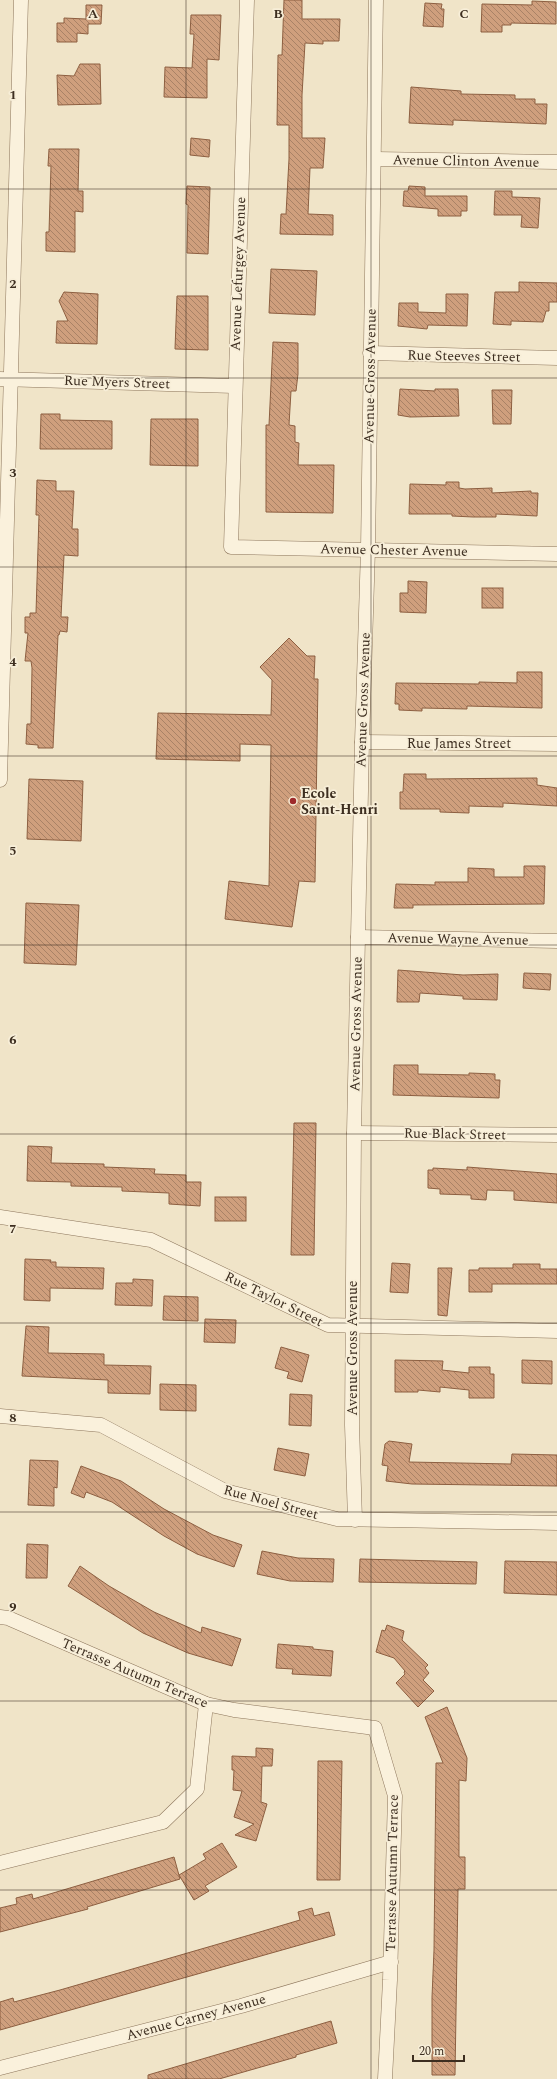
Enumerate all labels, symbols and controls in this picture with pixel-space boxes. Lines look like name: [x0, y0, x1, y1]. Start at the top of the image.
text: A: [88, 4, 98, 24]
text: B: [273, 4, 283, 24]
text: C: [459, 4, 469, 24]
text: 1: [9, 85, 17, 105]
street label: Avenue Clinton Avenue: [392, 149, 540, 173]
street label: Avenue Lefurgey Avenue: [225, 196, 251, 351]
text: 2: [9, 274, 17, 294]
street label: Avenue Gross Avenue: [358, 308, 382, 444]
street label: Rue Steeves Street: [407, 345, 521, 367]
street label: Rue Myers Street: [64, 370, 170, 394]
text: 3: [9, 463, 17, 483]
street label: Avenue Chester Avenue: [320, 538, 468, 562]
street label: Avenue Gross Avenue: [350, 632, 376, 768]
text: 4: [9, 652, 17, 672]
street label: Rue James Street: [407, 733, 511, 754]
place label: Ecole Saint-Henri: [301, 783, 378, 820]
marker: Ecole Saint-Henri: [288, 796, 298, 806]
text: 5: [9, 841, 17, 861]
street label: Avenue Wayne Avenue: [387, 927, 529, 951]
street label: Avenue Gross Avenue: [344, 956, 368, 1092]
text: 6: [9, 1030, 17, 1050]
street label: Rue Black Street: [404, 1123, 506, 1145]
text: 7: [9, 1219, 17, 1239]
street label: Rue Taylor Street: [221, 1266, 327, 1332]
street label: Avenue Gross Avenue: [342, 1280, 363, 1416]
text: 8: [9, 1408, 17, 1428]
street label: Rue Noel Street: [221, 1479, 321, 1525]
text: 9: [9, 1597, 17, 1617]
street label: Terrasse Autumn Terrace: [58, 1633, 212, 1714]
street label: Terrasse Autumn Terrace: [380, 1794, 404, 1952]
street label: Avenue Carney Avenue: [124, 1988, 268, 2046]
scale bar: [413, 2037, 464, 2063]
text: 20 m: [419, 2042, 444, 2061]

